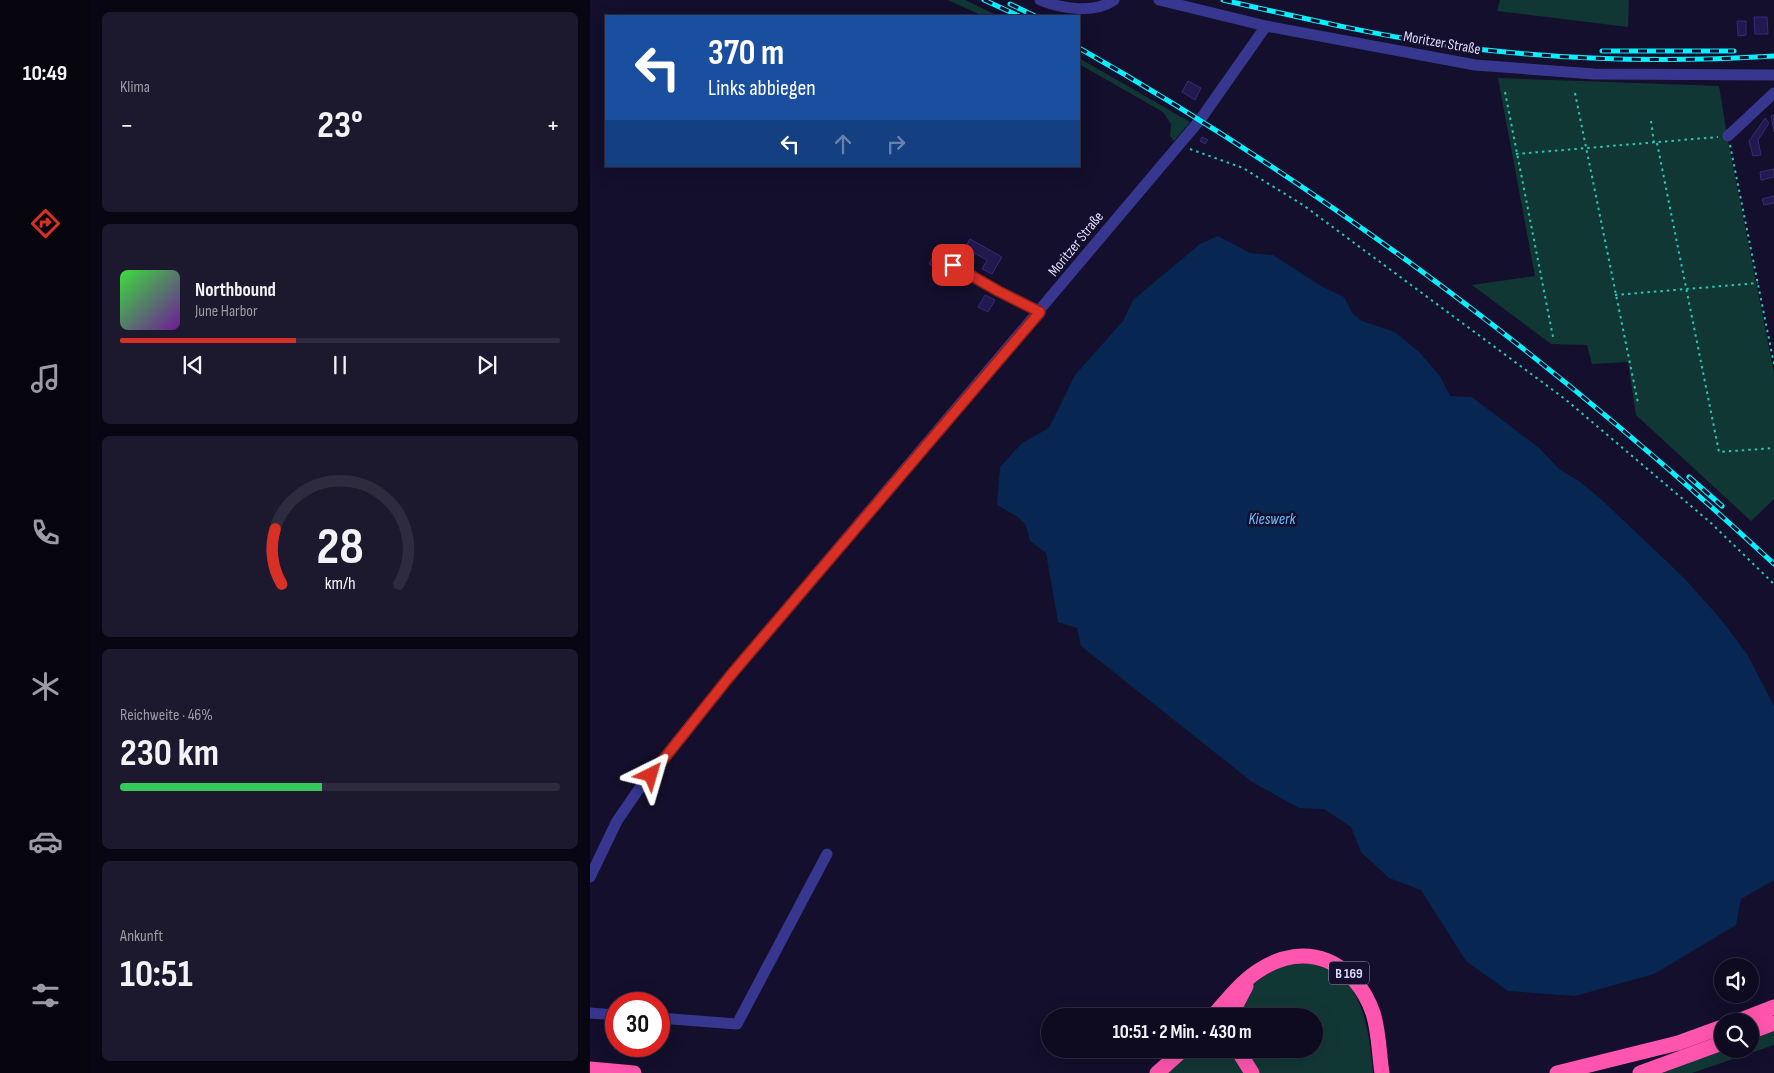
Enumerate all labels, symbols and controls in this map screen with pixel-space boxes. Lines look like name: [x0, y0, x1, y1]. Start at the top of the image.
street label: Moritzer Straße: [1402, 27, 1482, 59]
text: 370 m: [708, 32, 784, 75]
icon: left: [625, 35, 690, 100]
text: 10:49: [23, 60, 67, 87]
text: Links abbiegen: [708, 75, 816, 102]
text: Klima: [120, 78, 150, 97]
text: 23°: [317, 103, 363, 148]
text: −: [120, 109, 134, 142]
text: +: [546, 109, 560, 142]
icon: left: [776, 130, 804, 158]
icon: ahead: [829, 130, 857, 158]
icon: right: [882, 130, 910, 158]
icon: directions: [28, 206, 63, 241]
street label: Moritzer Straße: [1044, 208, 1108, 280]
pin: [932, 244, 974, 286]
icon: arrive: [939, 251, 967, 279]
text: Northbound: [195, 279, 276, 302]
text: June Harbor: [195, 302, 258, 321]
icon: previous: [179, 351, 207, 379]
icon: pause: [326, 351, 354, 379]
icon: next: [473, 351, 501, 379]
icon: music: [28, 361, 63, 396]
water label: Kieswerk: [1248, 510, 1297, 529]
icon: phone: [28, 515, 63, 550]
text: 28: [316, 516, 364, 579]
text: km/h: [325, 573, 355, 594]
icon: climate: [28, 669, 63, 704]
text: Reichweite · 46%: [120, 706, 213, 725]
text: 230 km: [120, 731, 219, 776]
position arrow: [624, 748, 676, 800]
icon: car: [28, 824, 63, 859]
text: Ankunft: [120, 927, 163, 946]
text: 10:51: [120, 952, 193, 997]
map controls: [1714, 958, 1759, 1058]
button: sound: [1714, 958, 1759, 1003]
road number: B 169: [1329, 961, 1369, 984]
icon: filters: [28, 978, 63, 1013]
speed limit sign: 30: [605, 992, 670, 1057]
button: search: [1714, 1013, 1759, 1058]
text: 10:51 · 2 Min. · 430 m: [1112, 1021, 1252, 1044]

